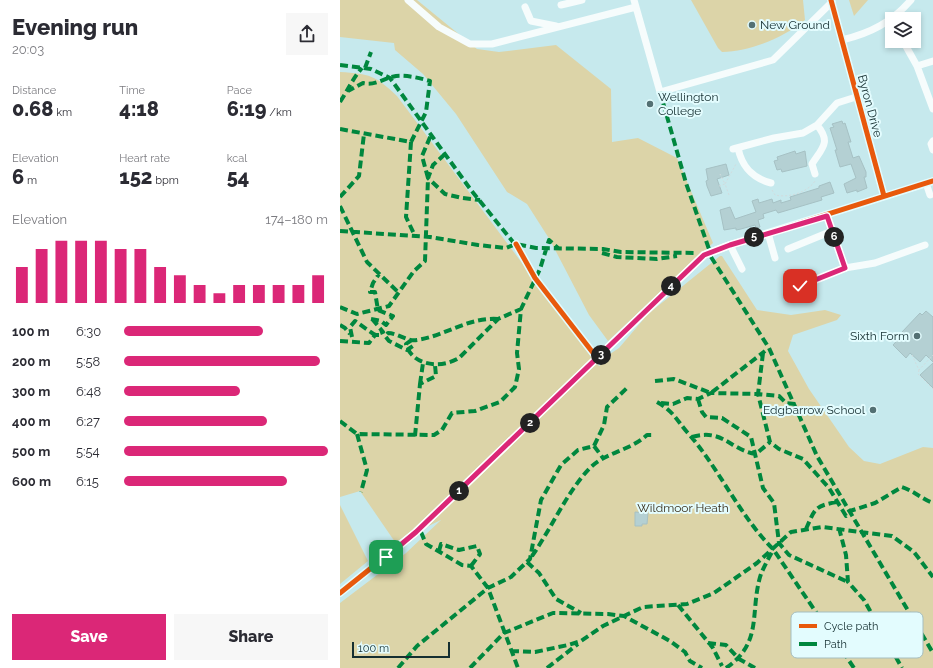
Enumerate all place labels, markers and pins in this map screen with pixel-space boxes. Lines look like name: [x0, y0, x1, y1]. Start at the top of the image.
place label: New Ground: [760, 18, 830, 32]
marker: New Ground: [747, 20, 757, 30]
place label: Wellington College: [658, 90, 718, 118]
marker: Wellington College: [645, 99, 655, 109]
pin: 5: [744, 227, 764, 247]
pin: 6: [824, 227, 844, 247]
pin: [783, 269, 817, 303]
pin: 4: [661, 276, 681, 296]
place label: Sixth Form: [850, 329, 909, 343]
marker: Sixth Form: [912, 331, 922, 341]
pin: 3: [591, 345, 611, 365]
place label: Edgbarrow School: [763, 403, 866, 417]
marker: Edgbarrow School: [868, 405, 878, 415]
pin: 2: [520, 413, 540, 433]
pin: 1: [449, 481, 469, 501]
pin: [369, 540, 403, 574]

